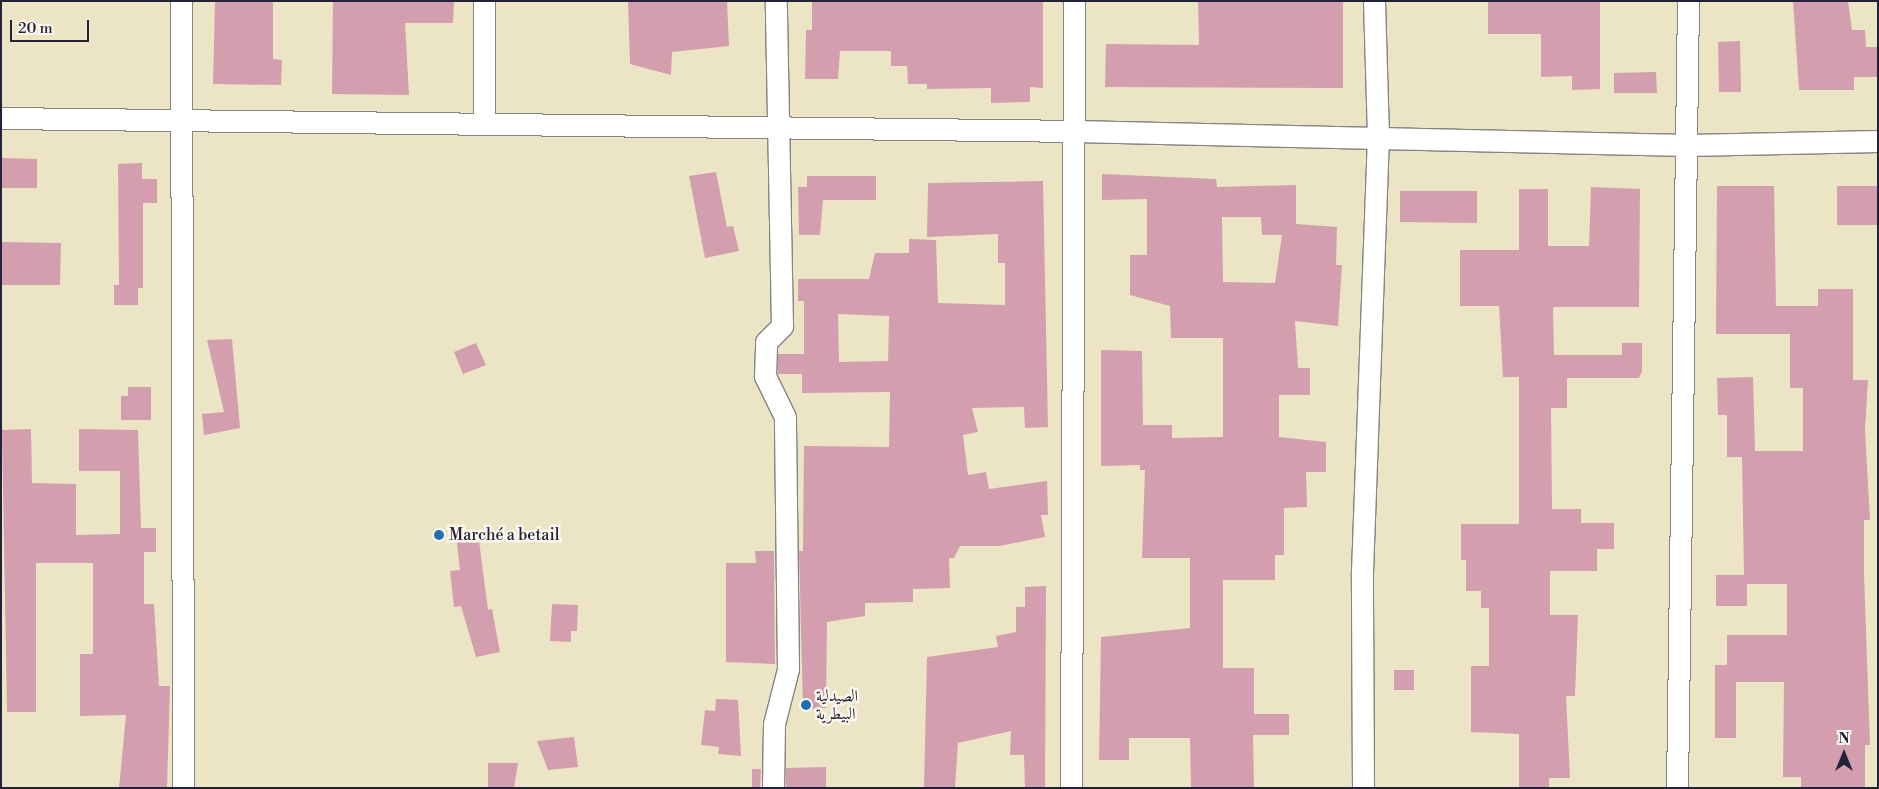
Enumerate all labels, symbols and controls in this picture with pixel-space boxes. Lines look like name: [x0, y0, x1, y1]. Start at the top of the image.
scale bar: [12, 10, 91, 42]
text: 20 m: [18, 19, 53, 38]
place label: Marché a betail: [449, 525, 559, 545]
marker: Marché a betail: [433, 529, 445, 541]
place label: الصيدلية البيطرية: [816, 686, 858, 724]
marker: الصيدلية البيطرية: [800, 699, 812, 711]
north arrow: [1819, 729, 1869, 779]
text: N: [1838, 730, 1850, 748]

